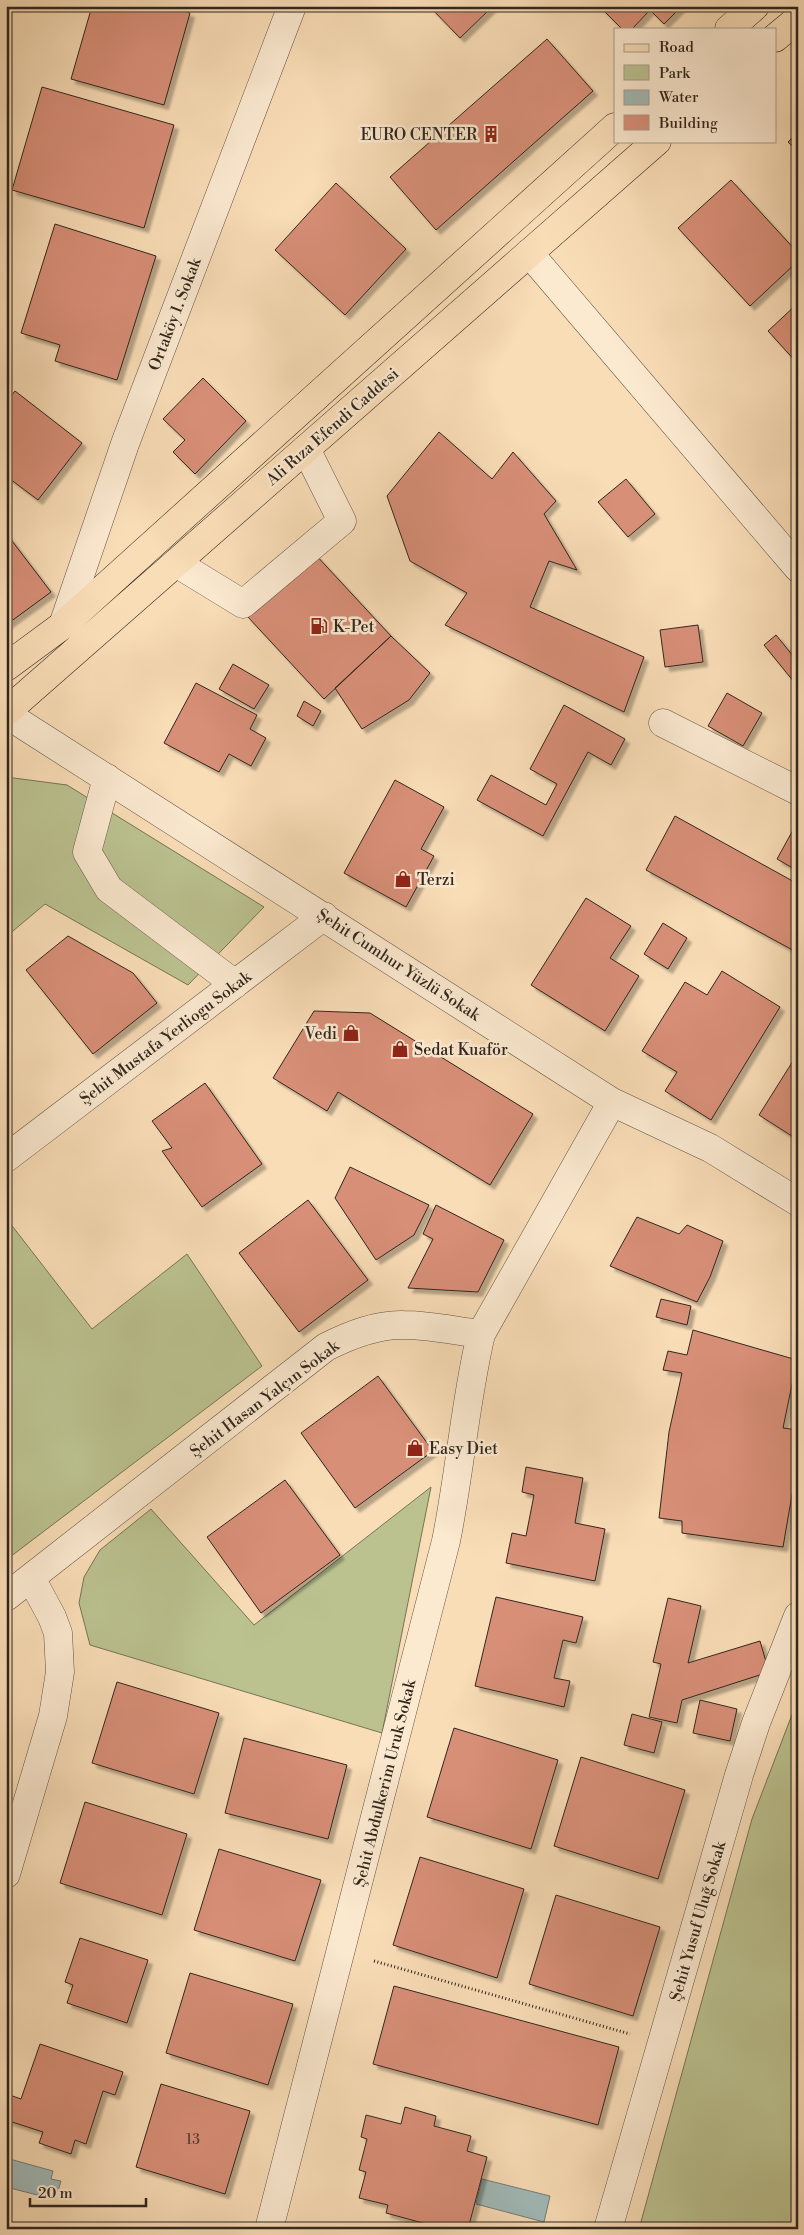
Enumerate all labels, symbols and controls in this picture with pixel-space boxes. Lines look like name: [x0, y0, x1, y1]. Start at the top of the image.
legend: [614, 28, 776, 142]
text: Road: [659, 38, 694, 57]
text: Park: [659, 64, 691, 83]
text: Water: [658, 88, 699, 107]
text: Building: [658, 114, 718, 133]
building icon: EURO CENTER: [481, 124, 501, 144]
place label: EURO CENTER: [361, 125, 478, 145]
street label: Ortaköy 1. Sokak: [144, 254, 206, 374]
street label: Ali Rıza Efendi Caddesi: [262, 364, 403, 490]
fuel station icon: K-Pet: [309, 616, 329, 636]
place label: K-Pet: [333, 617, 375, 637]
shop icon: Terzi: [393, 869, 413, 889]
place label: Terzi: [417, 870, 455, 890]
street label: Şehit Cumhur Yüzlü Sokak: [313, 904, 485, 1026]
street label: Şehit Mustafa Yerliogu Sokak: [76, 966, 257, 1109]
shop icon: Vedi: [341, 1023, 361, 1043]
place label: Vedi: [303, 1024, 337, 1044]
shop icon: Sedat Kuaför: [390, 1039, 410, 1059]
place label: Sedat Kuaför: [414, 1040, 508, 1060]
street label: Şehit Hasan Yalçın Sokak: [186, 1335, 345, 1462]
shop icon: Easy Diet: [405, 1438, 425, 1458]
place label: Easy Diet: [429, 1439, 498, 1459]
street label: Şehit Abdulkerim Uruk Sokak: [350, 1676, 421, 1889]
street label: Şehit Yusuf Uluğ Sokak: [666, 1837, 731, 2004]
house number: 13: [186, 2131, 200, 2149]
scale bar: [30, 2175, 146, 2207]
text: 20 m: [38, 2184, 73, 2203]

